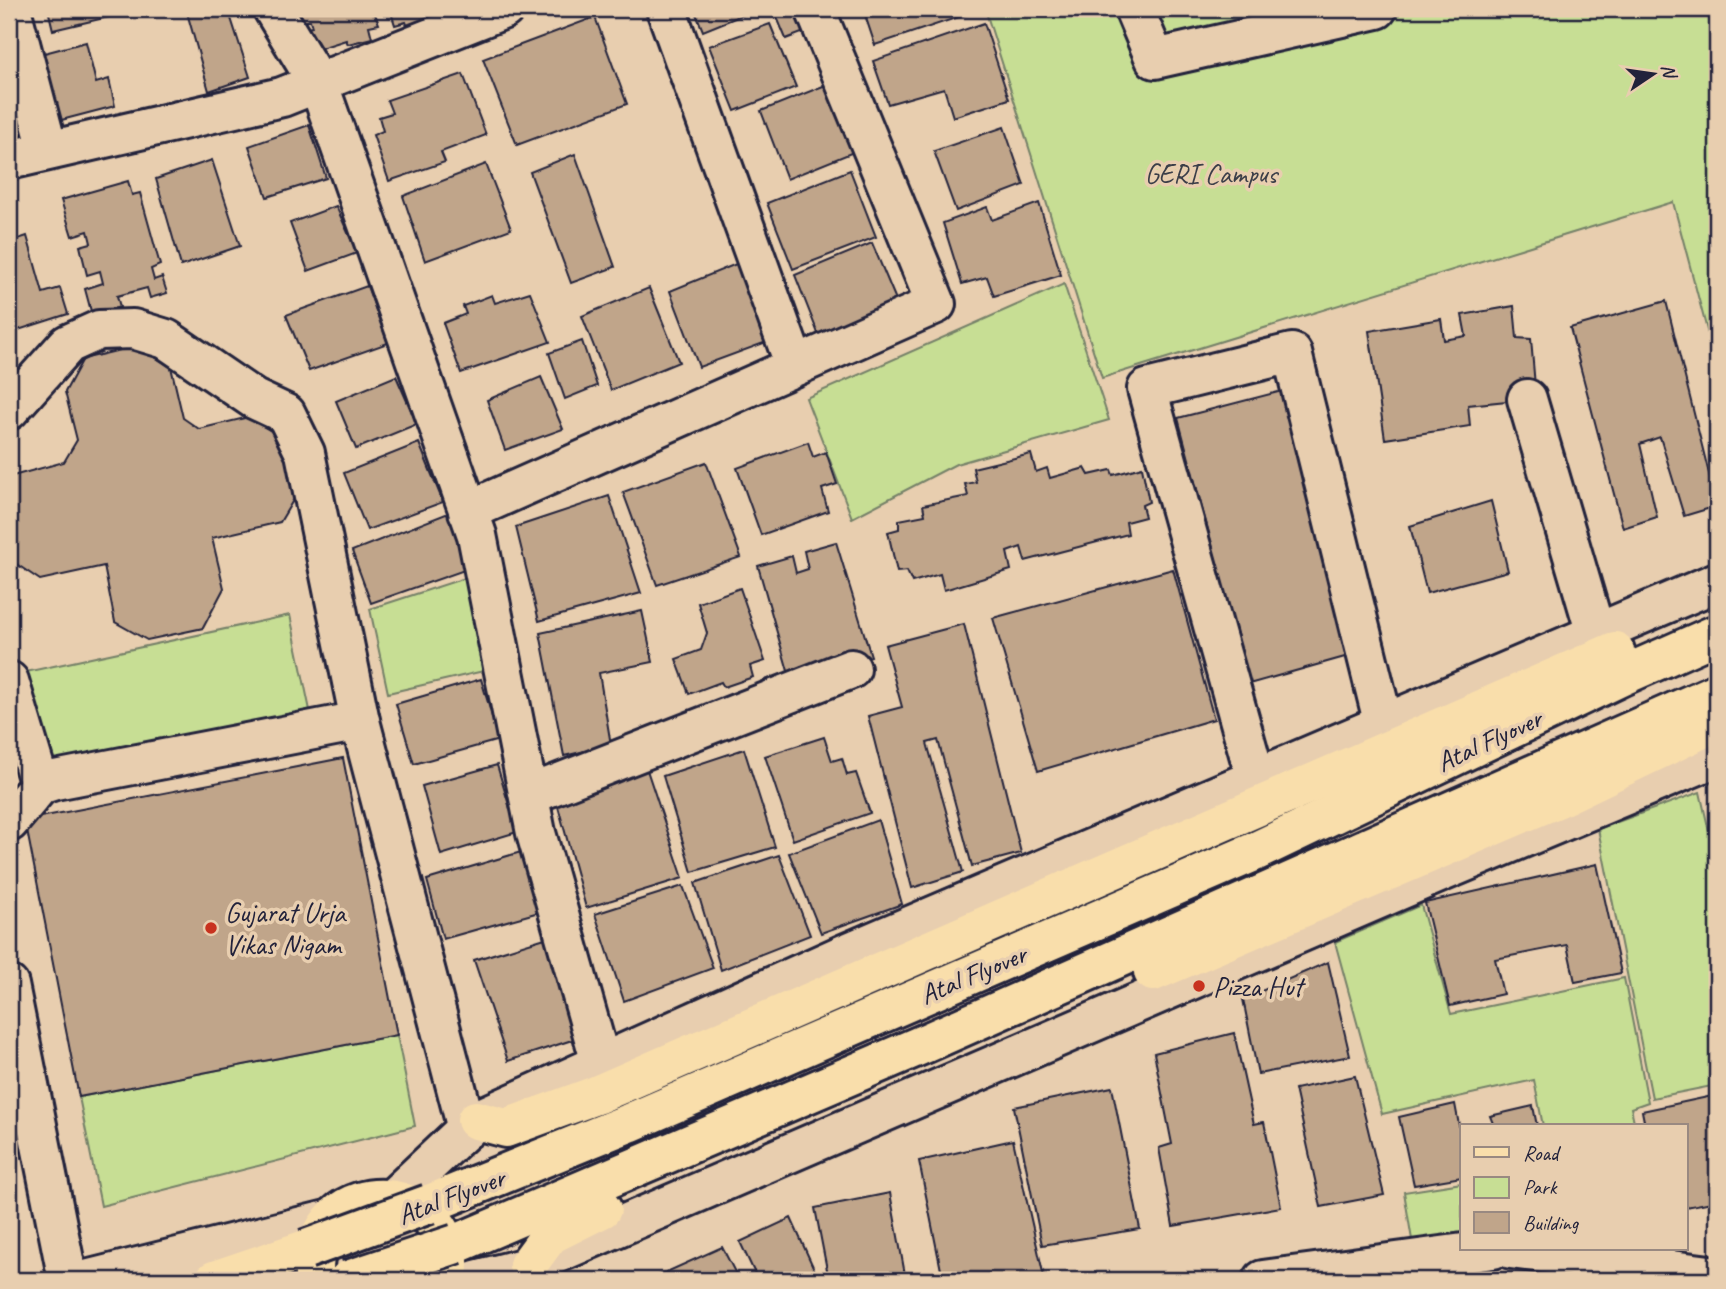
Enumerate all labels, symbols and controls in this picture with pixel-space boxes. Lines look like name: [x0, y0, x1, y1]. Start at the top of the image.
north arrow: [1618, 38, 1688, 108]
text: N: [1656, 62, 1682, 82]
park label: GERI Campus: [1145, 156, 1280, 191]
street label: Atal Flyover: [1431, 700, 1549, 780]
place label: Gujarat Urja Vikas Nigam: [225, 895, 347, 962]
marker: Gujarat Urja Vikas Nigam: [203, 920, 219, 936]
street label: Atal Flyover: [914, 935, 1033, 1012]
place label: Pizza Hut: [1213, 969, 1306, 1004]
marker: Pizza Hut: [1191, 978, 1207, 994]
legend: [1460, 1124, 1688, 1250]
text: Road: [1523, 1140, 1562, 1166]
street label: Atal Flyover: [392, 1159, 512, 1232]
text: Park: [1523, 1174, 1558, 1200]
text: Building: [1523, 1210, 1580, 1236]

